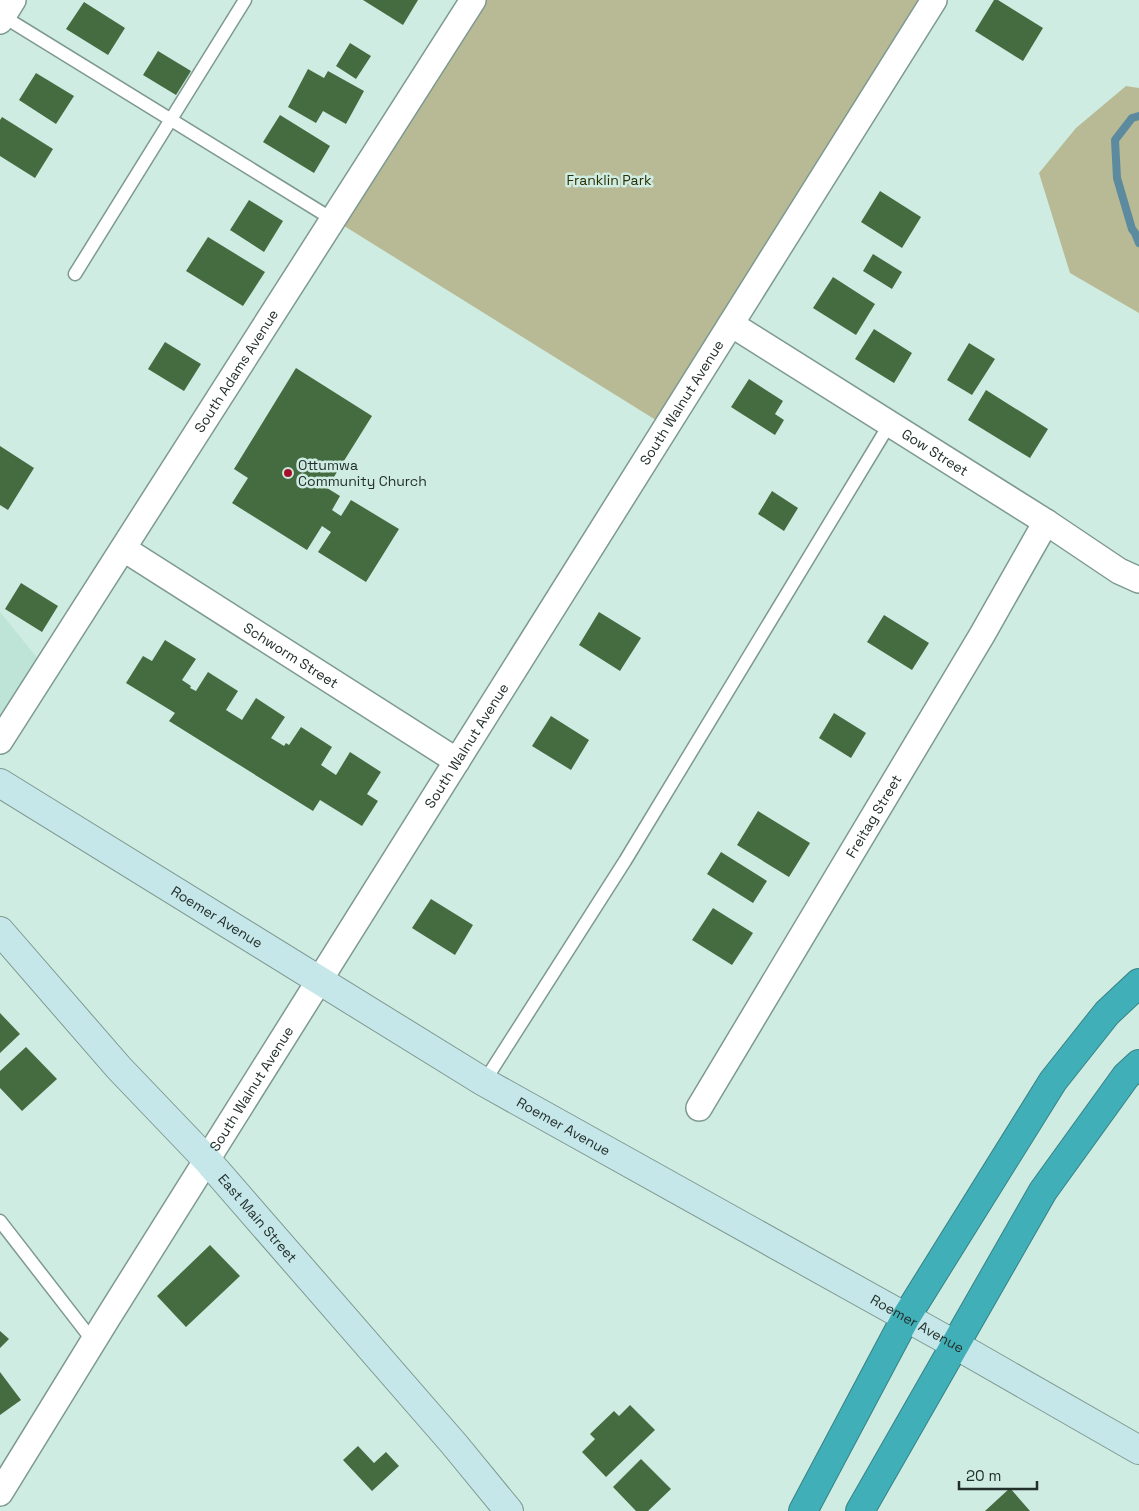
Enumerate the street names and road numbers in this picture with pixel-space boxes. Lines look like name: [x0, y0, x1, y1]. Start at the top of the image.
street label: South Adams Avenue: [190, 306, 282, 436]
street label: South Walnut Avenue: [636, 337, 728, 468]
street label: Gow Street: [898, 425, 972, 480]
street label: Schworm Street: [240, 618, 342, 692]
street label: South Walnut Avenue: [421, 680, 512, 812]
street label: Freitag Street: [842, 771, 905, 861]
street label: Roemer Avenue: [168, 882, 266, 952]
street label: South Walnut Avenue: [205, 1023, 297, 1155]
street label: Roemer Avenue: [514, 1093, 614, 1160]
street label: East Main Street: [214, 1170, 301, 1266]
street label: Roemer Avenue: [867, 1290, 967, 1357]

